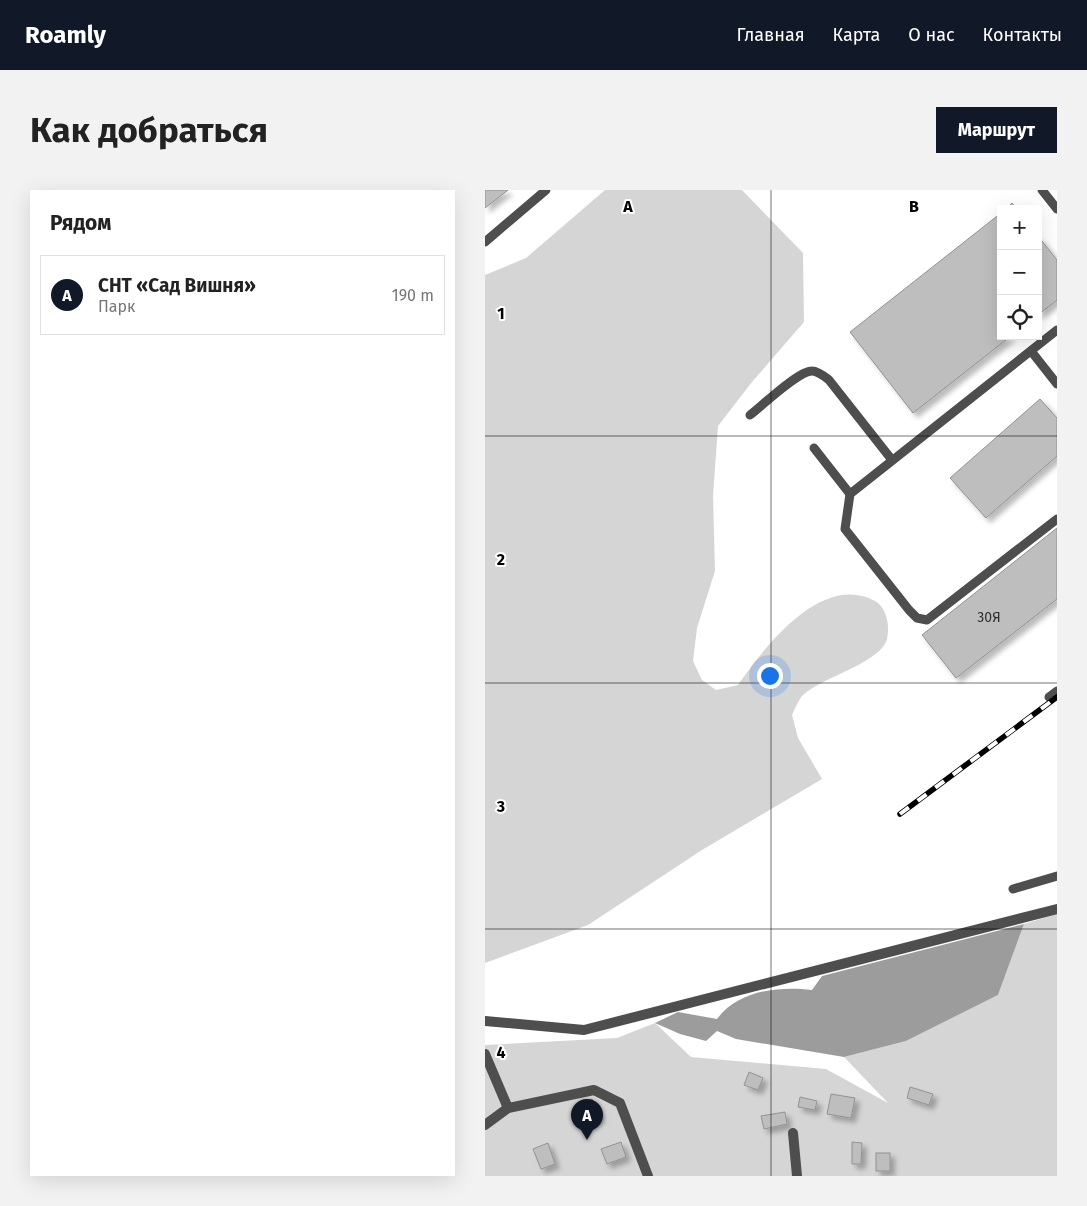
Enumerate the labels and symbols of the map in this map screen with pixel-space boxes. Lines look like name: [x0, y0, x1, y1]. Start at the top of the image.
text: A: [622, 197, 633, 216]
text: B: [909, 197, 919, 216]
text: 1: [497, 304, 505, 323]
text: 2: [497, 550, 505, 569]
house number: 30Я: [977, 609, 1001, 626]
your location: [757, 663, 783, 689]
text: 3: [496, 797, 505, 816]
text: 4: [496, 1043, 506, 1062]
pin: A: [571, 1099, 603, 1140]

